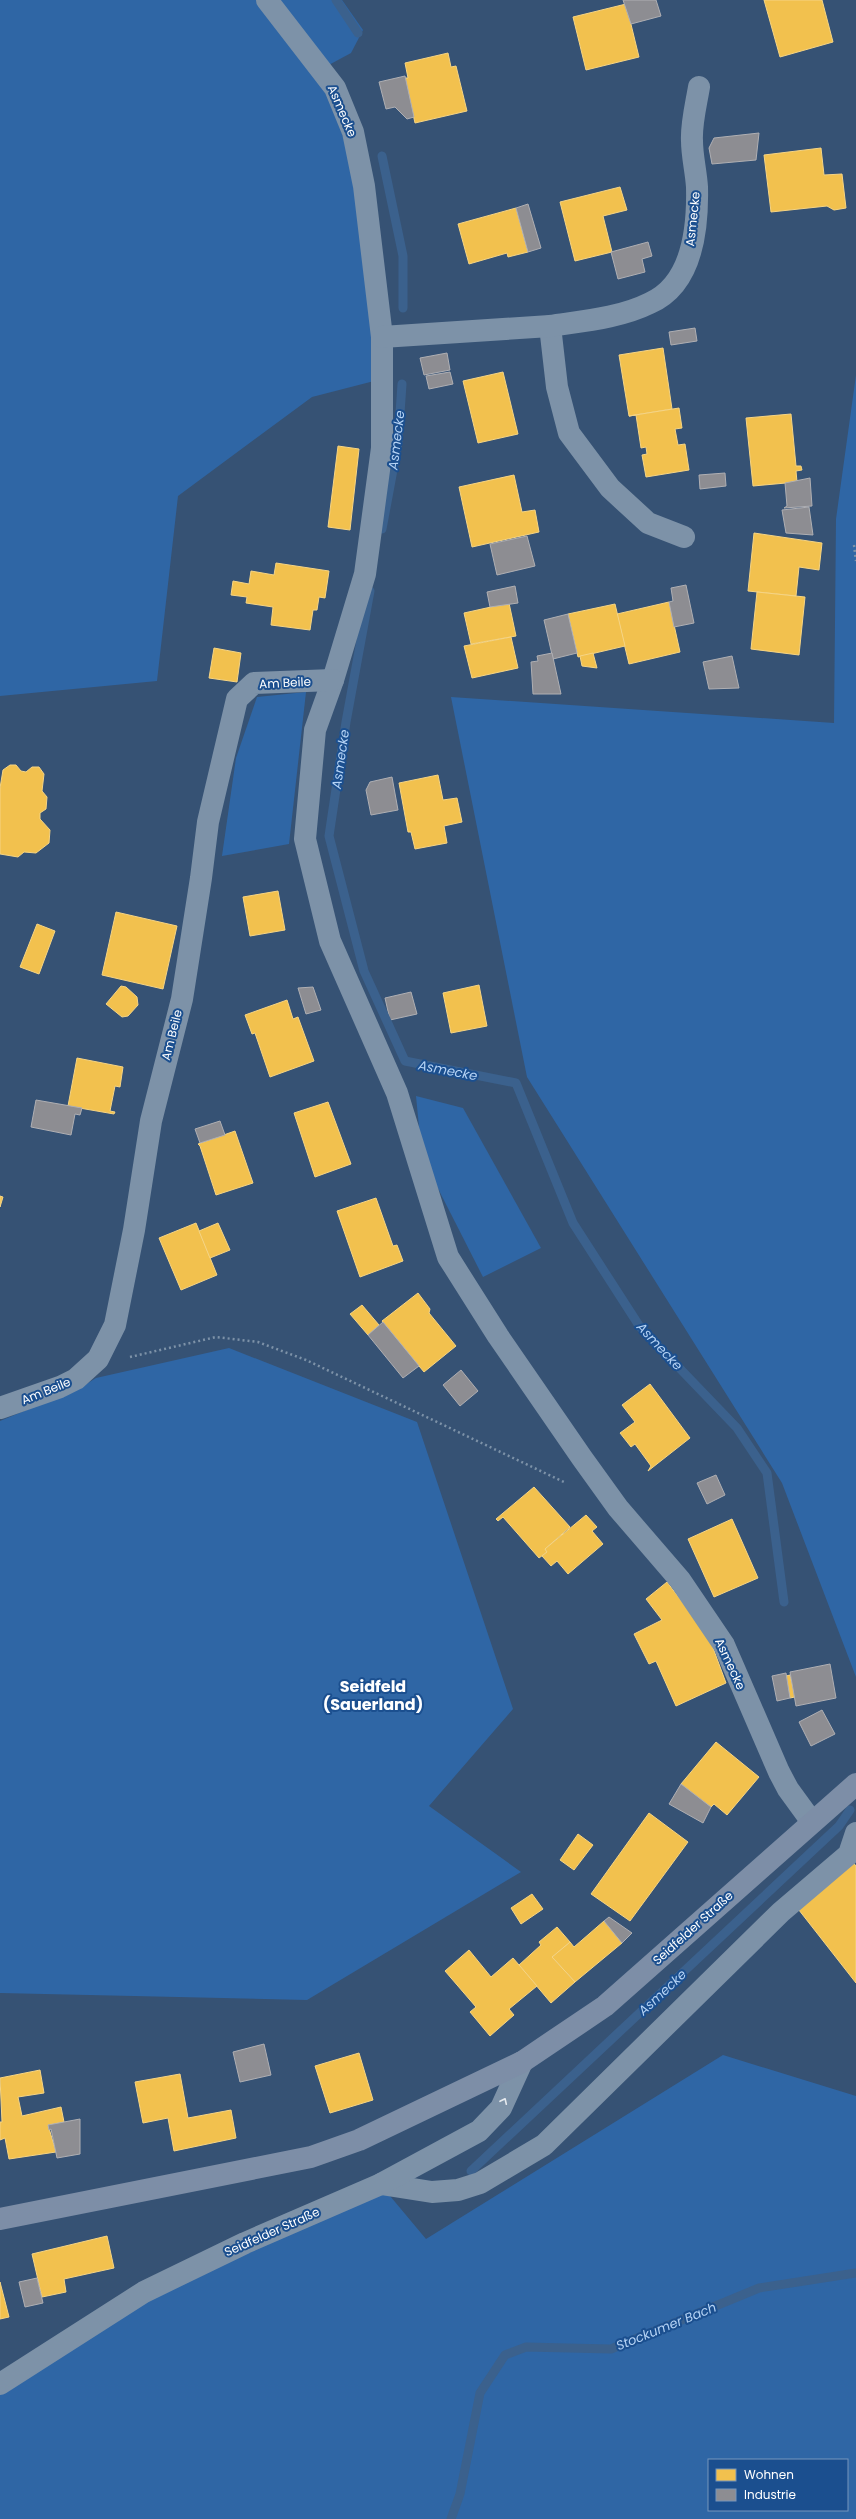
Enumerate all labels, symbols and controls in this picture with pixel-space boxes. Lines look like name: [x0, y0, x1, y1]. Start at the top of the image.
street label: Asmecke: [324, 82, 361, 139]
street label: Asmecke: [681, 191, 704, 247]
water label: Asmecke: [383, 409, 410, 472]
street label: Am Beile: [259, 673, 311, 692]
water label: Asmecke: [327, 728, 354, 791]
street label: Am Beile: [157, 1008, 186, 1062]
water label: Asmecke: [416, 1055, 479, 1086]
water label: Asmecke: [632, 1317, 687, 1375]
street label: Am Beile: [19, 1373, 73, 1408]
street label: Asmecke: [711, 1635, 750, 1692]
district label: Seidfeld (Sauerland): [323, 1675, 423, 1716]
street label: Seidfelder Straße: [649, 1887, 737, 1968]
water label: Asmecke: [633, 1965, 691, 2020]
one-way arrow: [499, 2098, 507, 2106]
street label: Seidfelder Straße: [221, 2203, 322, 2260]
water label: Stockumer Bach: [613, 2298, 719, 2355]
legend: [708, 2459, 848, 2511]
text: Wohnen: [744, 2466, 794, 2483]
text: Industrie: [744, 2486, 796, 2503]

